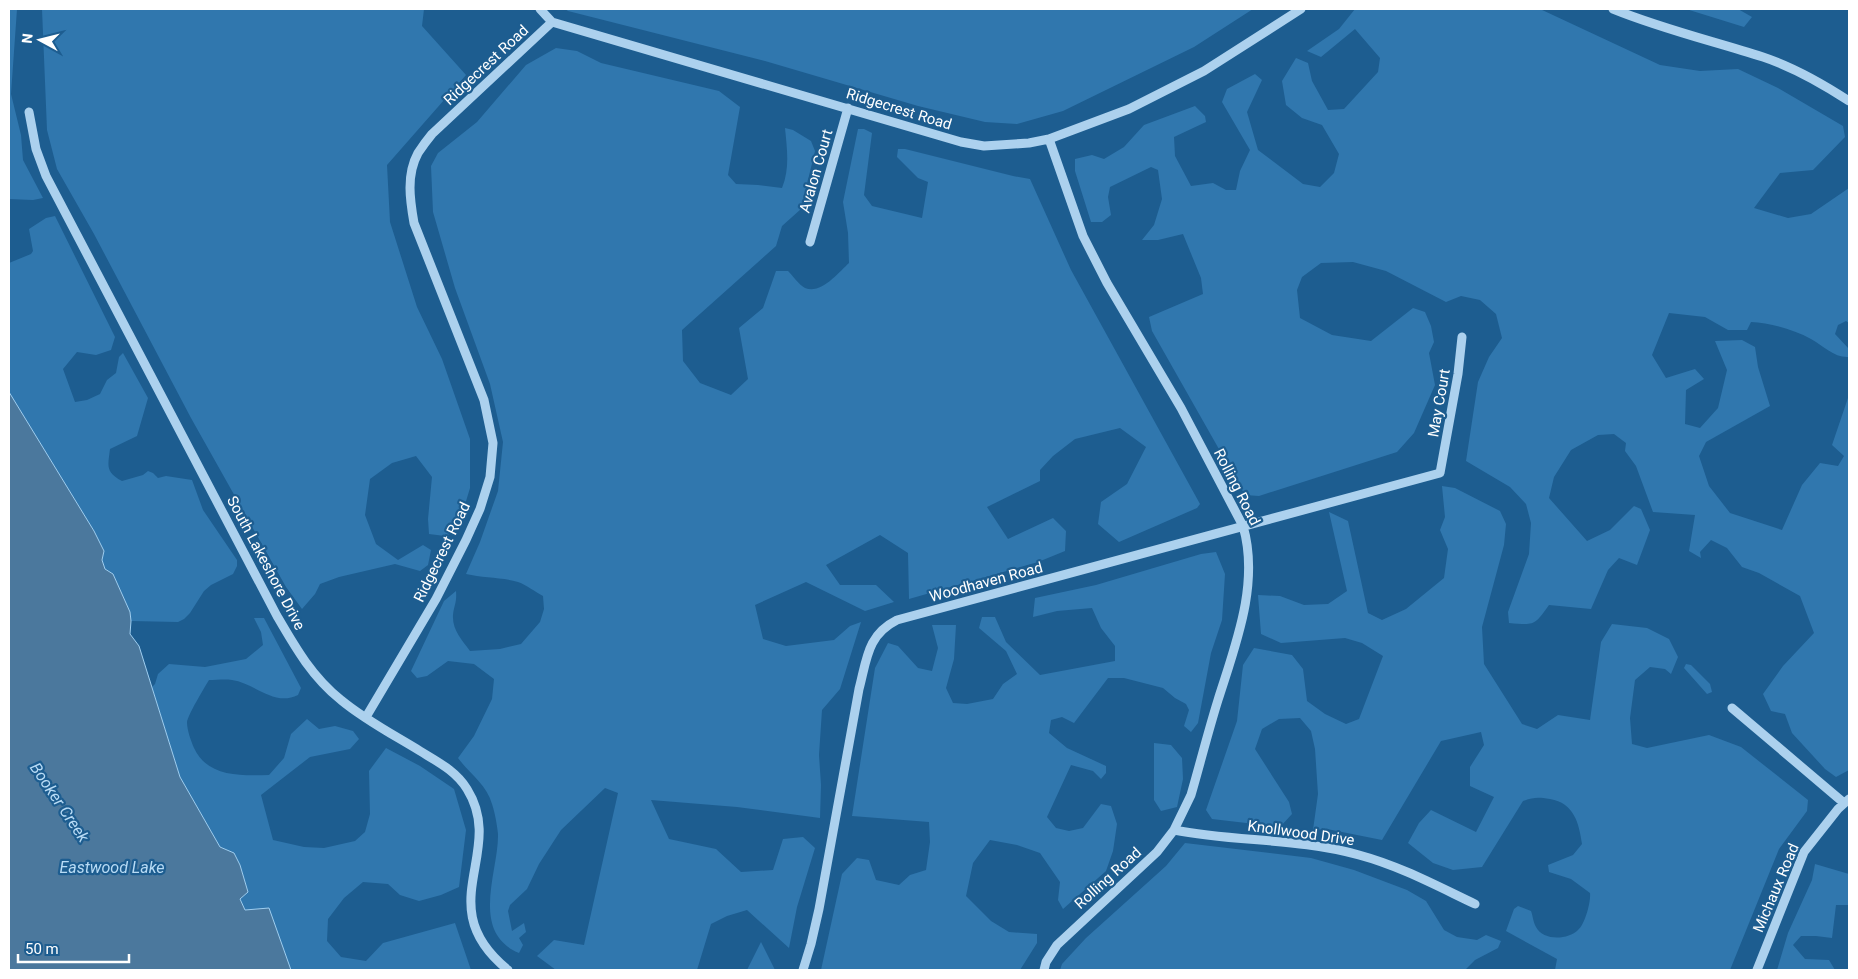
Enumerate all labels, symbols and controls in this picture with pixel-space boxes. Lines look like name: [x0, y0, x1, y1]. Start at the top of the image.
north arrow: [15, 15, 65, 65]
street label: Ridgecrest Road: [440, 21, 532, 109]
text: N: [19, 33, 36, 44]
street label: Ridgecrest Road: [844, 84, 954, 134]
street label: Avalon Court: [796, 127, 837, 215]
street label: May Court: [1424, 367, 1454, 438]
street label: Rolling Road: [1210, 446, 1264, 528]
street label: South Lakeshore Drive: [223, 493, 309, 633]
street label: Ridgecrest Road: [410, 499, 474, 605]
street label: Woodhaven Road: [927, 558, 1045, 606]
water label: Booker Creek: [26, 759, 94, 847]
street label: Knollwood Drive: [1246, 817, 1356, 849]
street label: Michaux Road: [1749, 841, 1803, 935]
street label: Rolling Road: [1071, 843, 1145, 913]
water label: Eastwood Lake: [59, 858, 165, 877]
scale bar: [18, 932, 129, 964]
text: 50 m: [25, 940, 59, 958]

